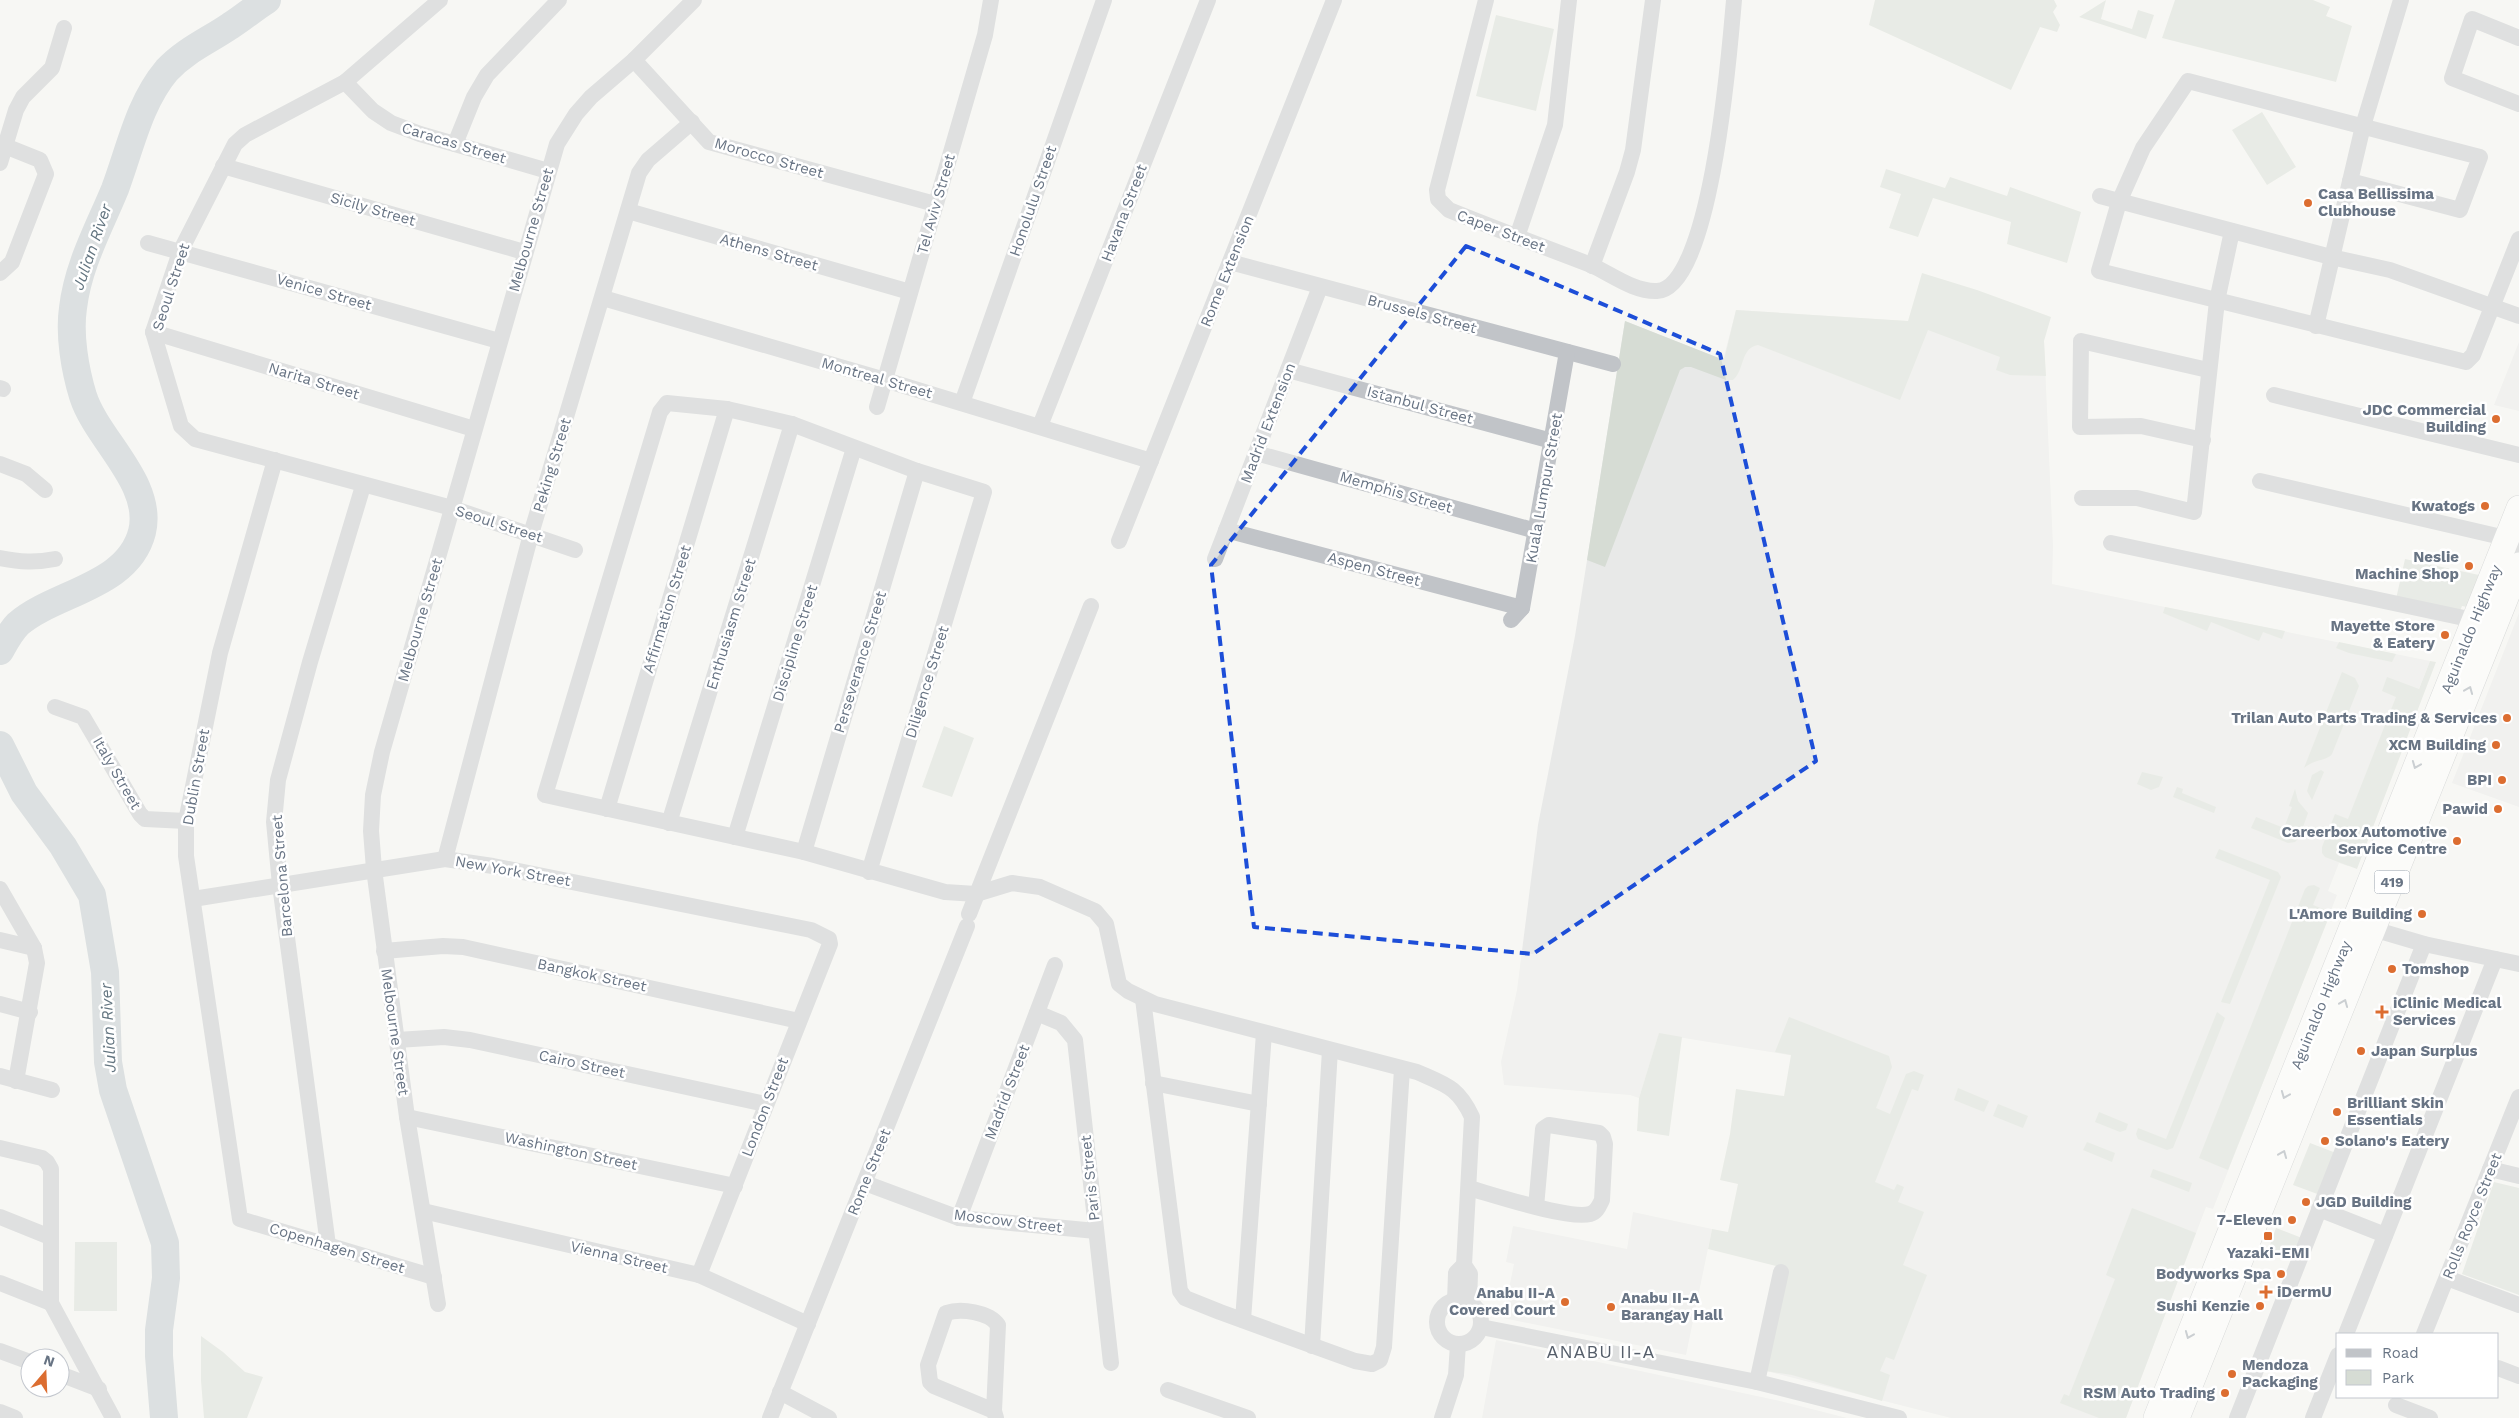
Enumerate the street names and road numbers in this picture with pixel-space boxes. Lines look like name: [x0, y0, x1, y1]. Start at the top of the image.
street label: Caracas Street: [400, 119, 509, 168]
street label: Morocco Street: [712, 134, 826, 182]
street label: Honolulu Street: [1006, 142, 1061, 259]
street label: Tel Aviv Street: [913, 151, 959, 256]
street label: Havana Street: [1097, 161, 1151, 264]
street label: Melbourne Street: [505, 165, 557, 294]
street label: Sicily Street: [328, 188, 418, 230]
street label: Caper Street: [1454, 206, 1548, 256]
street label: Rome Extension: [1196, 213, 1258, 329]
street label: Athens Street: [718, 229, 821, 275]
street label: Seoul Street: [148, 240, 194, 333]
street label: Venice Street: [274, 270, 374, 314]
street label: Brussels Street: [1365, 291, 1479, 337]
street label: Montreal Street: [819, 354, 935, 403]
street label: Narita Street: [266, 359, 362, 404]
street label: Madrid Extension: [1237, 360, 1299, 486]
street label: Istanbul Street: [1365, 382, 1476, 428]
street label: Kuala Lumpur Street: [1522, 411, 1566, 564]
street label: Peking Street: [529, 415, 575, 514]
street label: Memphis Street: [1338, 467, 1455, 517]
street label: Seoul Street: [453, 501, 546, 547]
street label: Affirmation Street: [639, 542, 695, 675]
street label: Aspen Street: [1326, 548, 1423, 590]
street label: Melbourne Street: [394, 555, 446, 684]
street label: Enthusiasm Street: [702, 555, 760, 692]
street label: Aguinaldo Highway: [2437, 562, 2505, 696]
street label: Discipline Street: [769, 582, 822, 704]
street label: Perseverance Street: [830, 588, 890, 735]
street label: Diligence Street: [901, 623, 953, 740]
street label: Dublin Street: [179, 727, 213, 827]
street label: Italy Street: [89, 733, 145, 813]
street label: Barcelona Street: [268, 813, 296, 938]
street label: New York Street: [454, 852, 573, 890]
road number: 419: [2374, 870, 2410, 894]
street label: Aguinaldo Highway: [2287, 938, 2355, 1072]
street label: Bangkok Street: [536, 955, 649, 996]
street label: Melbourne Street: [377, 967, 413, 1097]
street label: Madrid Street: [981, 1041, 1034, 1142]
street label: Cairo Street: [537, 1046, 628, 1082]
street label: London Street: [738, 1054, 792, 1159]
street label: Rome Street: [843, 1125, 895, 1218]
street label: Washington Street: [503, 1128, 640, 1174]
street label: Paris Street: [1076, 1134, 1103, 1222]
street label: Rolls Royce Street: [2438, 1150, 2506, 1282]
street label: Moscow Street: [953, 1205, 1064, 1237]
street label: Copenhagen Street: [267, 1219, 408, 1277]
street label: Vienna Street: [569, 1237, 670, 1277]

